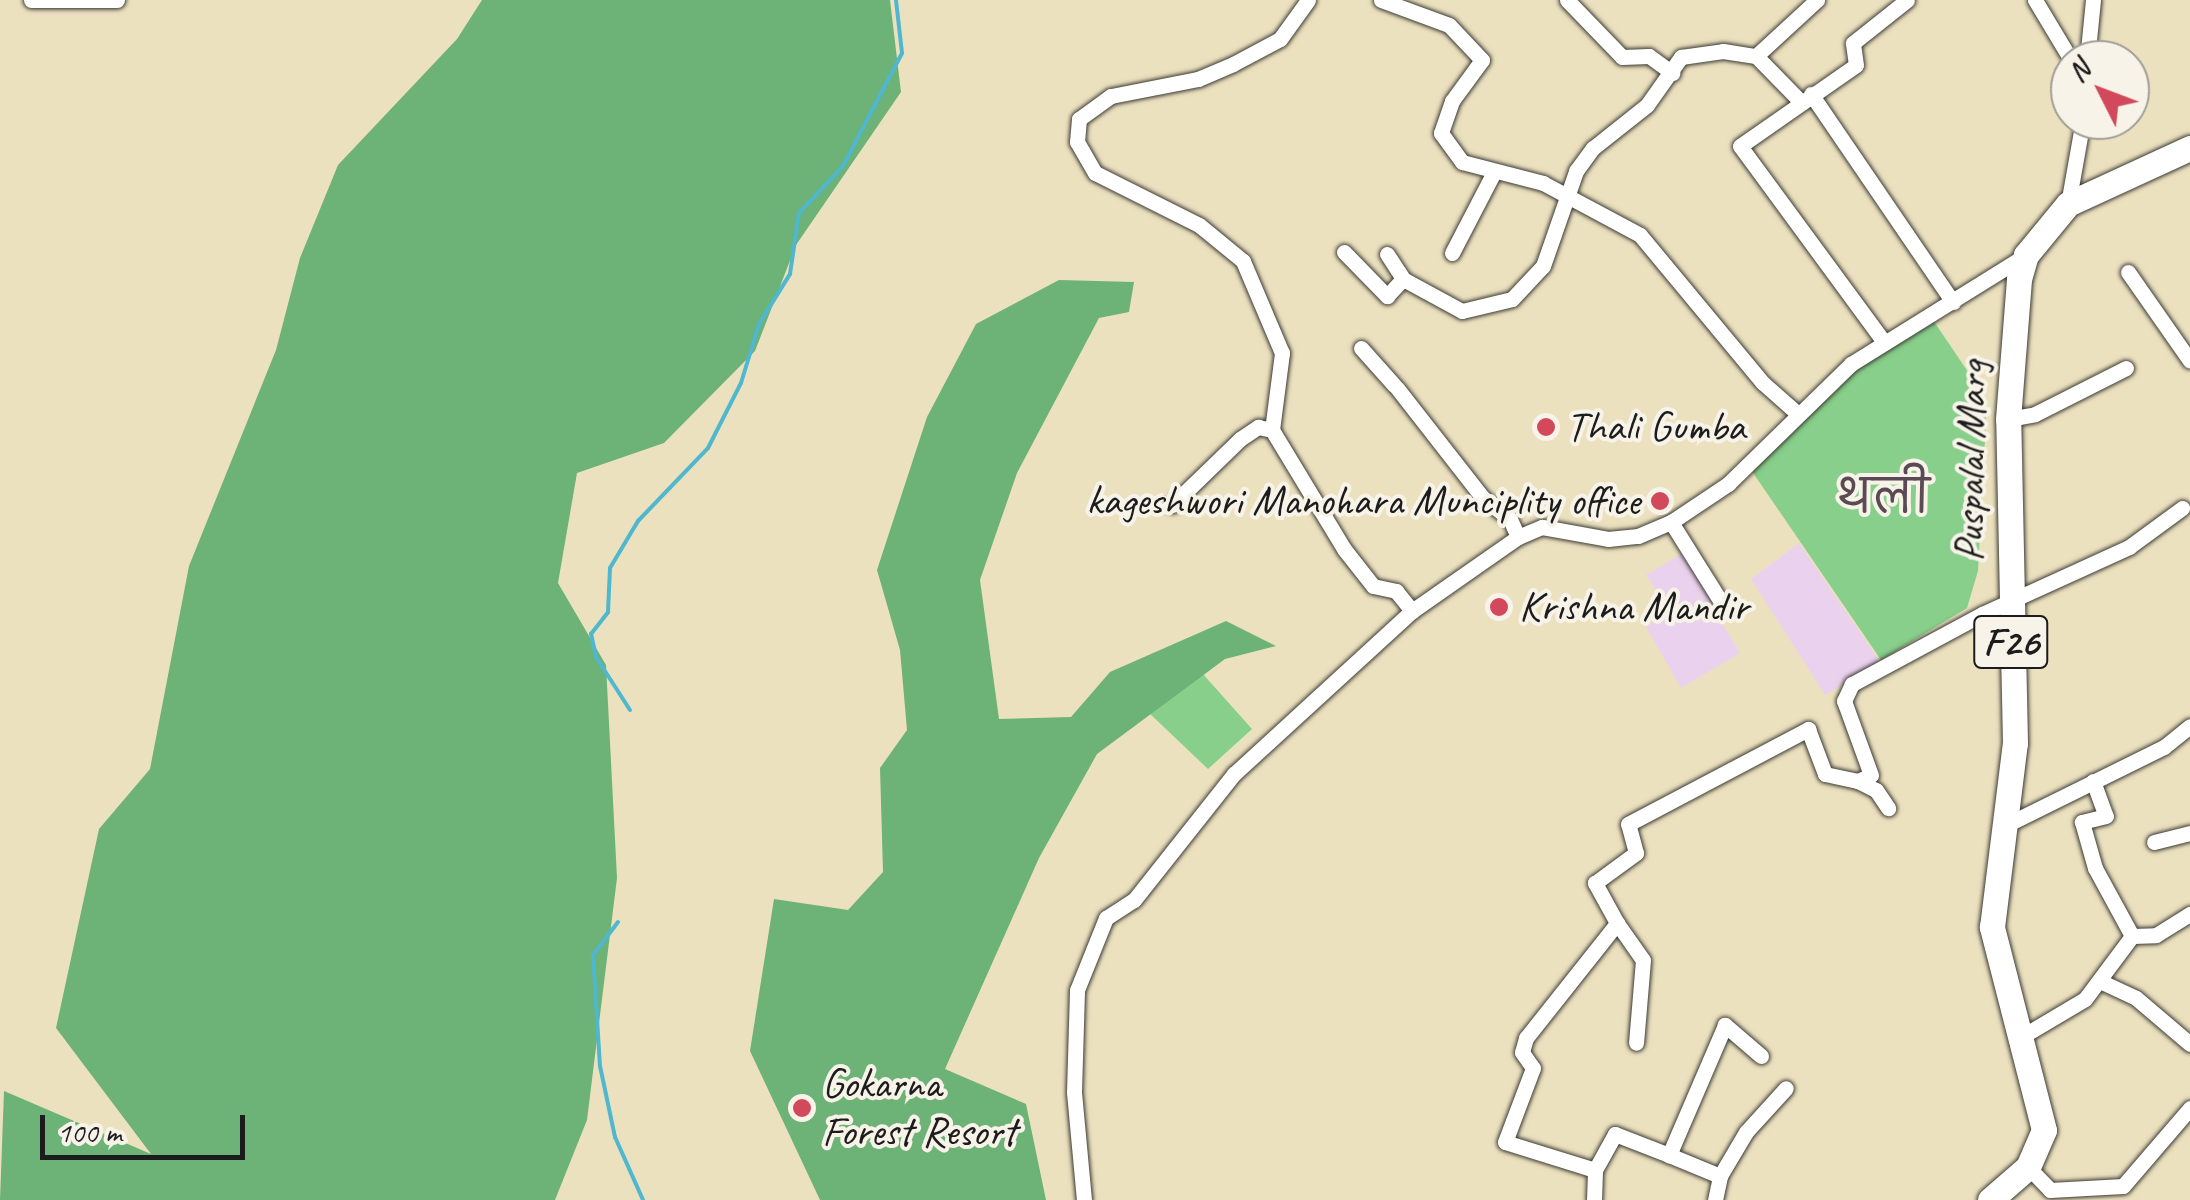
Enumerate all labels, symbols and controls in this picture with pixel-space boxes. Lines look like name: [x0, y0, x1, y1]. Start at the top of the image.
north arrow: [2050, 40, 2150, 140]
text: N: [2060, 53, 2098, 89]
street label: Puspalal Marg: [1944, 360, 1998, 562]
place label: Thali Gumba: [1566, 402, 1744, 452]
marker: Thali Gumba: [1535, 416, 1557, 438]
district label: थली: [1836, 471, 1930, 525]
place label: kageshwori Manohara Munciplity office: [1085, 476, 1640, 526]
marker: kageshwori Manohara Munciplity office: [1649, 490, 1671, 512]
place label: Krishna Mandir: [1519, 582, 1749, 632]
marker: Krishna Mandir: [1488, 596, 1510, 618]
road number: F26: [1971, 607, 2051, 677]
place label: Gokarna Forest Resort: [822, 1059, 1016, 1158]
scale bar: [45, 1095, 250, 1157]
marker: Gokarna Forest Resort: [791, 1097, 813, 1119]
text: 100 m: [57, 1113, 122, 1151]

